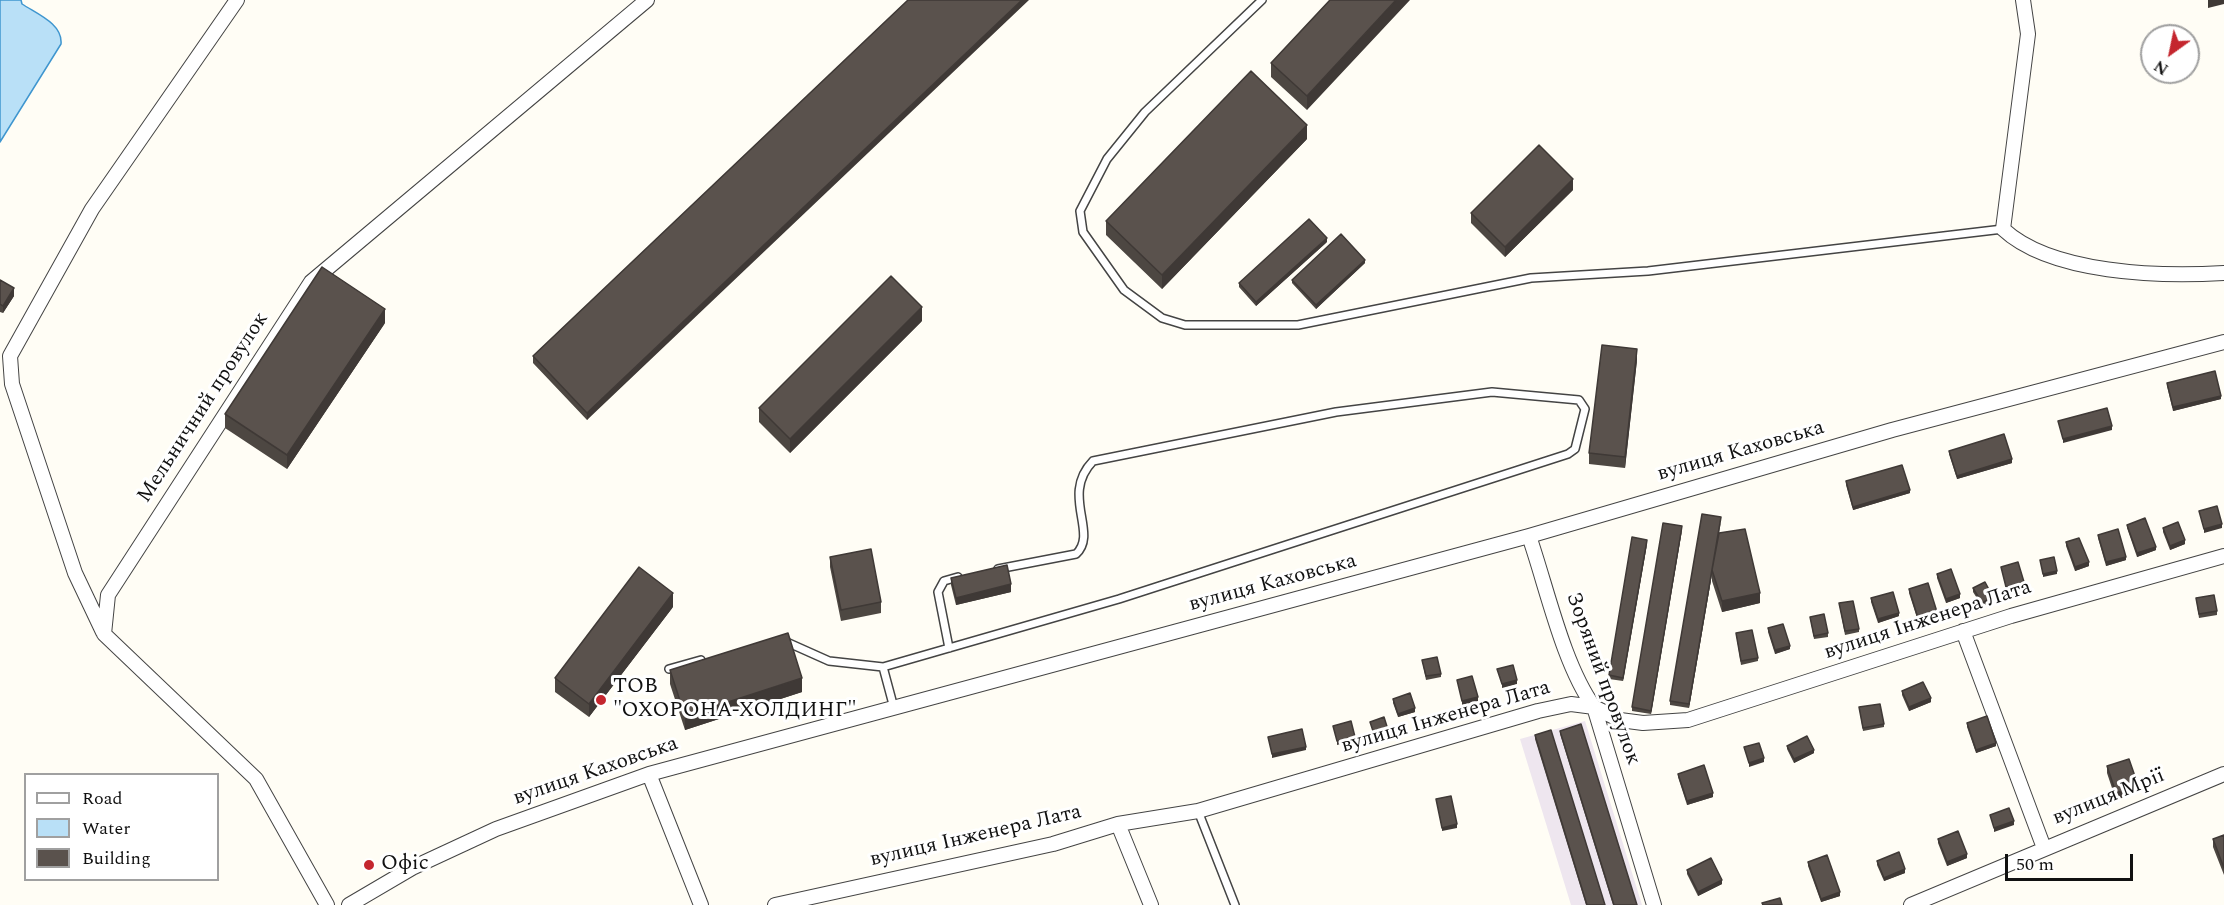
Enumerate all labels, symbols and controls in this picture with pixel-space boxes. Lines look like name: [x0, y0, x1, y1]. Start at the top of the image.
north arrow: [2140, 24, 2200, 84]
text: N: [2149, 54, 2173, 81]
street label: Мельничний провулок: [133, 308, 275, 508]
street label: вулиця Каховська: [1655, 416, 1827, 488]
street label: вулиця Каховська: [1186, 549, 1360, 619]
street label: вулиця Інженера Лата: [1821, 576, 2035, 666]
street label: Зоряний провулок: [1559, 589, 1645, 769]
place label: ТОВ "ОХОРОНА-ХОЛДИНГ": [613, 675, 857, 725]
street label: вулиця Інженера Лата: [1339, 676, 1553, 760]
marker: ТОВ "ОХОРОНА-ХОЛДИНГ": [594, 693, 608, 707]
street label: вулиця Каховська: [510, 732, 682, 812]
street label: вулиця Мрії: [2049, 764, 2169, 832]
legend: [24, 773, 219, 881]
text: Road: [82, 785, 123, 812]
street label: вулиця Інженера Лата: [868, 800, 1084, 874]
text: Water: [82, 815, 130, 842]
scale bar: [2008, 842, 2136, 880]
text: Building: [82, 845, 151, 872]
text: 50 m: [2016, 851, 2054, 878]
place label: Офіс: [381, 852, 429, 878]
marker: Офіс: [362, 858, 376, 872]

